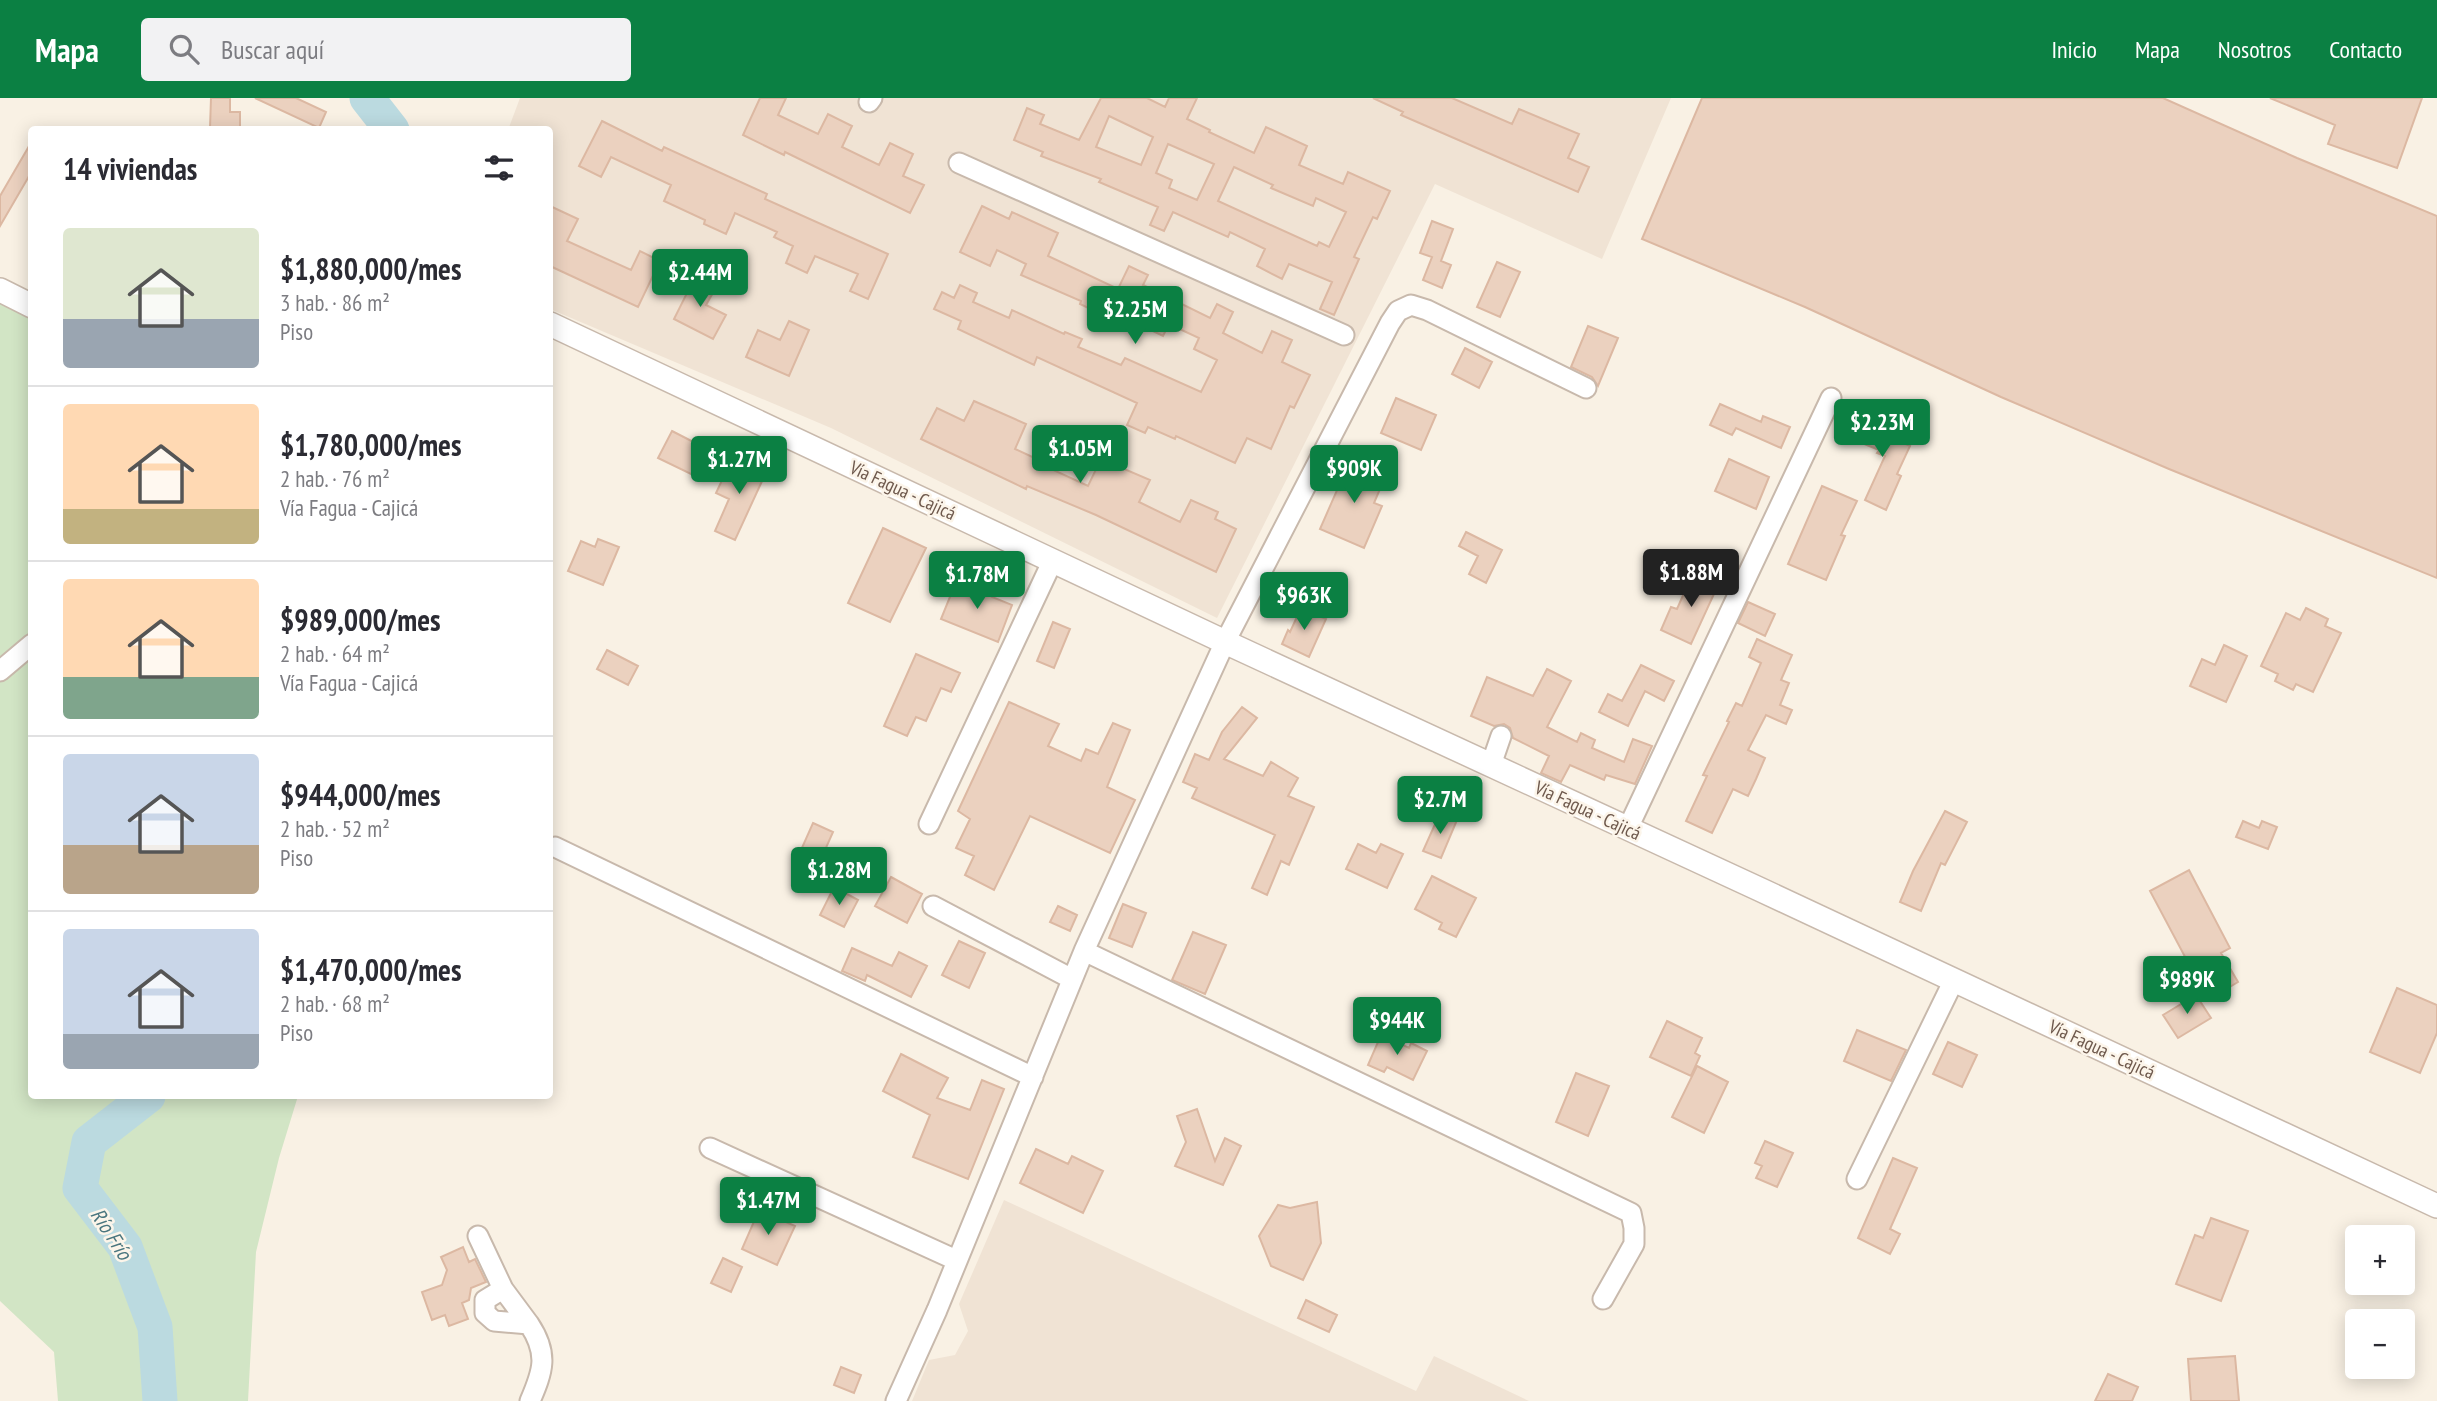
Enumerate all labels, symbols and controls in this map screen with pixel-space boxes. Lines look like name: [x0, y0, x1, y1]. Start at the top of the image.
search box: [141, 18, 631, 81]
text: Mapa: [35, 28, 99, 71]
icon: search: [165, 30, 203, 68]
text: Buscar aquí: [221, 33, 324, 66]
text: Inicio: [2051, 34, 2097, 65]
text: Mapa: [2135, 34, 2180, 65]
text: Nosotros: [2218, 34, 2291, 65]
text: Contacto: [2329, 34, 2402, 65]
text: 14 viviendas: [63, 149, 197, 188]
icon: filters: [480, 149, 518, 187]
text: $1,880,000/mes: [280, 249, 461, 288]
pin: $2.44M: [643, 250, 757, 309]
icon: home: [119, 256, 203, 340]
text: $2.44M: [668, 257, 732, 286]
pin: $2.25M: [1078, 286, 1192, 346]
text: 3 hab. · 86 m²: [280, 288, 390, 317]
text: $2.25M: [1103, 294, 1167, 323]
text: Piso: [280, 317, 313, 346]
pin: $2.23M: [1825, 400, 1939, 459]
text: $2.23M: [1850, 407, 1914, 436]
text: $1,780,000/mes: [280, 425, 461, 464]
pin: $1.05M: [1023, 426, 1137, 485]
icon: home: [119, 432, 203, 516]
text: $1.05M: [1048, 433, 1112, 462]
pin: $1.27M: [682, 436, 796, 496]
text: $1.27M: [707, 444, 771, 473]
pin: $909K: [1305, 446, 1403, 505]
text: $909K: [1326, 453, 1382, 482]
street label: Vía Fagua - Cajicá: [845, 455, 960, 525]
text: 2 hab. · 76 m²: [280, 464, 390, 493]
text: Vía Fagua - Cajicá: [280, 493, 418, 522]
pin: $1.88M: [1634, 550, 1748, 609]
pin: $1.78M: [920, 552, 1034, 611]
text: $1.88M: [1659, 557, 1723, 586]
text: $1.78M: [945, 559, 1009, 588]
pin: $963K: [1255, 573, 1353, 632]
text: $963K: [1276, 580, 1332, 609]
text: $989,000/mes: [280, 600, 441, 639]
icon: home: [119, 607, 203, 691]
text: 2 hab. · 64 m²: [280, 639, 390, 668]
text: Vía Fagua - Cajicá: [280, 668, 418, 697]
text: $944,000/mes: [280, 775, 441, 814]
street label: Vía Fagua - Cajicá: [1530, 775, 1645, 845]
pin: $2.7M: [1391, 776, 1489, 836]
icon: home: [119, 782, 203, 866]
text: $2.7M: [1413, 784, 1467, 813]
text: 2 hab. · 52 m²: [280, 814, 390, 843]
text: Piso: [280, 843, 313, 872]
pin: $1.28M: [782, 848, 896, 907]
text: $1.28M: [807, 855, 871, 884]
text: $1,470,000/mes: [280, 950, 461, 989]
pin: $989K: [2138, 956, 2236, 1016]
icon: home: [119, 957, 203, 1041]
text: $989K: [2159, 964, 2215, 993]
text: 2 hab. · 68 m²: [280, 989, 390, 1018]
pin: $944K: [1348, 998, 1446, 1057]
text: $944K: [1369, 1005, 1425, 1034]
street label: Vía Fagua - Cajicá: [2044, 1014, 2159, 1084]
text: Piso: [280, 1018, 313, 1047]
pin: $1.47M: [711, 1178, 825, 1237]
text: $1.47M: [736, 1185, 800, 1214]
water label: Río Frío: [85, 1203, 139, 1266]
map controls: [2345, 1225, 2415, 1379]
button: +: [2345, 1225, 2415, 1295]
button: −: [2345, 1309, 2415, 1379]

